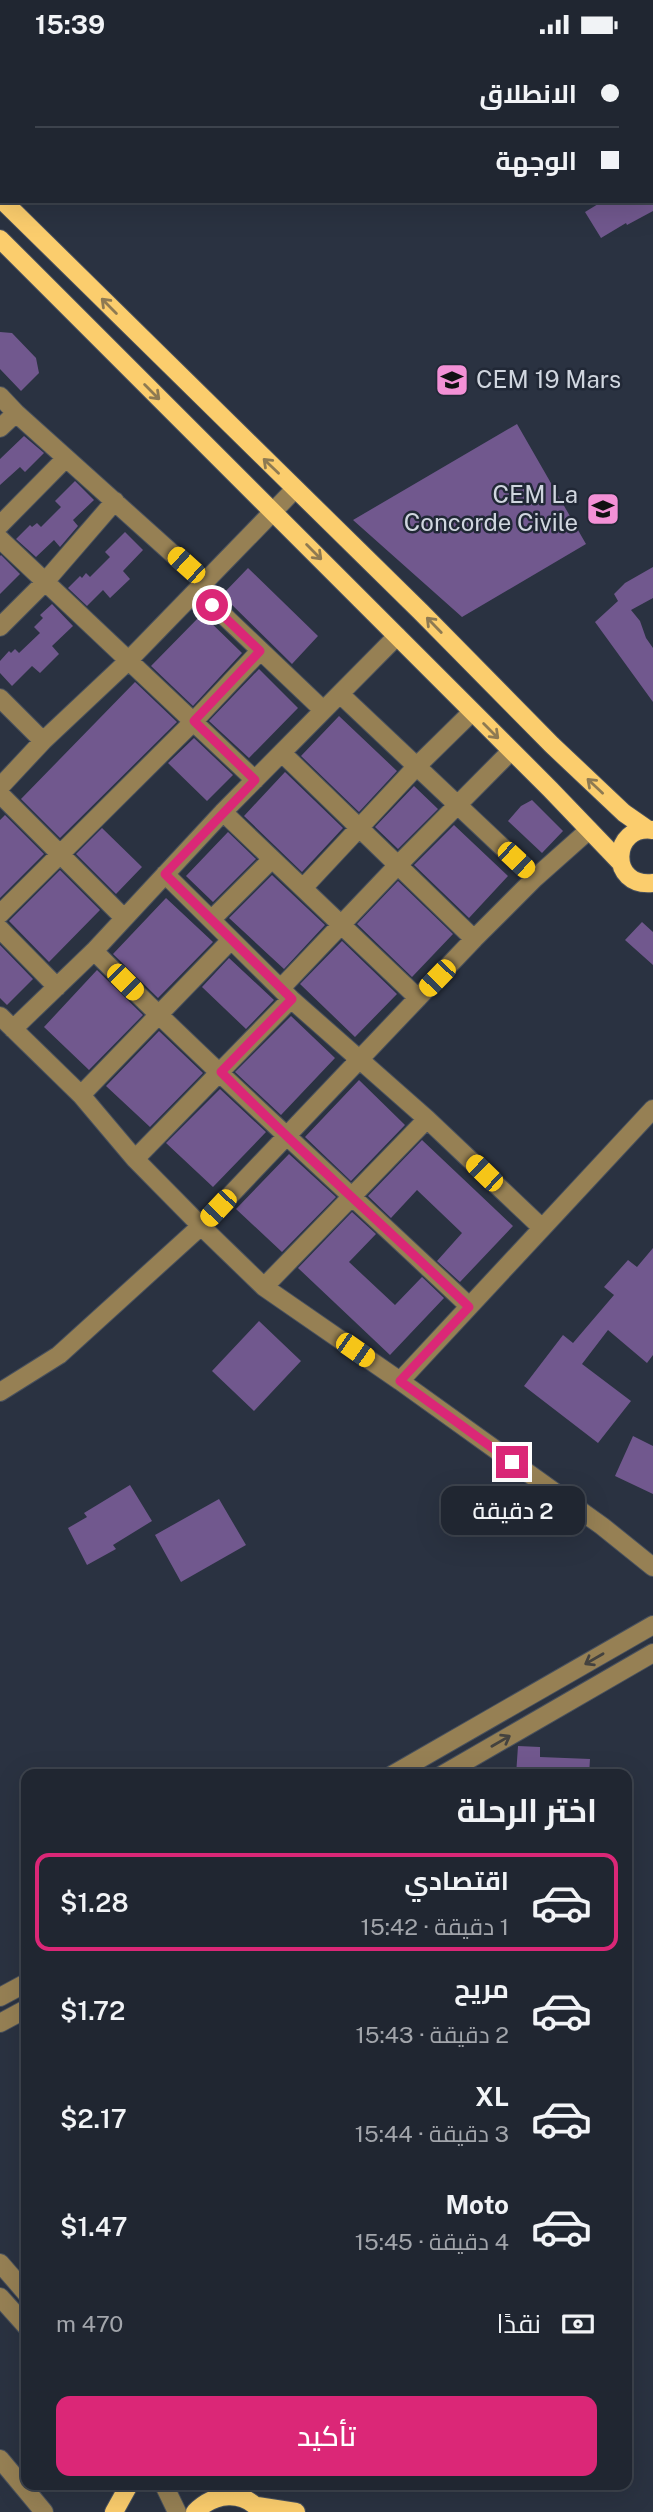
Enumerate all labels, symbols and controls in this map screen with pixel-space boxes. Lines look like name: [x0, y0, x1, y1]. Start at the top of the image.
text: 15:39: [35, 9, 105, 40]
text: الانطلاق: [479, 78, 577, 109]
text: الوجهة: [496, 145, 577, 176]
one-way arrow: [100, 298, 117, 315]
school or university icon: CEM 19 Mars: [433, 361, 471, 399]
place label: CEM 19 Mars: [476, 365, 621, 393]
one-way arrow: [143, 383, 160, 400]
one-way arrow: [263, 457, 280, 474]
place label: CEM La Concorde Civile: [404, 480, 578, 536]
school or university icon: CEM La Concorde Civile: [584, 490, 622, 528]
car: [164, 543, 209, 587]
one-way arrow: [305, 543, 322, 560]
route start: [196, 589, 228, 621]
one-way arrow: [425, 617, 442, 634]
one-way arrow: [482, 722, 499, 739]
one-way arrow: [586, 777, 603, 794]
car: [494, 838, 539, 882]
car: [415, 956, 460, 1000]
car: [103, 960, 148, 1004]
car: [462, 1151, 507, 1195]
car: [196, 1185, 241, 1231]
car: [332, 1329, 379, 1371]
route end: [496, 1446, 528, 1478]
callout: 2 دقيقة: [440, 1487, 584, 1535]
text: 2 دقيقة: [473, 1497, 553, 1524]
one-way arrow: [584, 1652, 604, 1666]
one-way arrow: [491, 1734, 511, 1748]
text: اختر الرحلة: [457, 1792, 597, 1829]
text: اقتصادي: [404, 1865, 509, 1896]
icon: car: [530, 1871, 593, 1934]
text: $1.28: [60, 1887, 129, 1918]
text: 1 دقيقة · 15:42: [361, 1913, 509, 1940]
text: مريح: [454, 1973, 509, 2004]
icon: car: [530, 1979, 593, 2042]
text: $1.72: [60, 1995, 125, 2026]
text: 2 دقيقة · 15:43: [355, 2021, 509, 2048]
text: XL: [475, 2081, 509, 2112]
icon: car: [530, 2087, 593, 2150]
text: $2.17: [60, 2103, 127, 2134]
text: 3 دقيقة · 15:44: [355, 2120, 509, 2147]
text: Moto: [446, 2189, 509, 2220]
icon: car: [530, 2195, 593, 2258]
text: $1.47: [60, 2211, 127, 2242]
text: 4 دقيقة · 15:45: [355, 2228, 509, 2255]
icon: cash: [559, 2305, 597, 2343]
text: نقدًا: [497, 2308, 541, 2339]
text: 470 m: [56, 2310, 123, 2337]
button: تأكيد: [56, 2396, 597, 2476]

